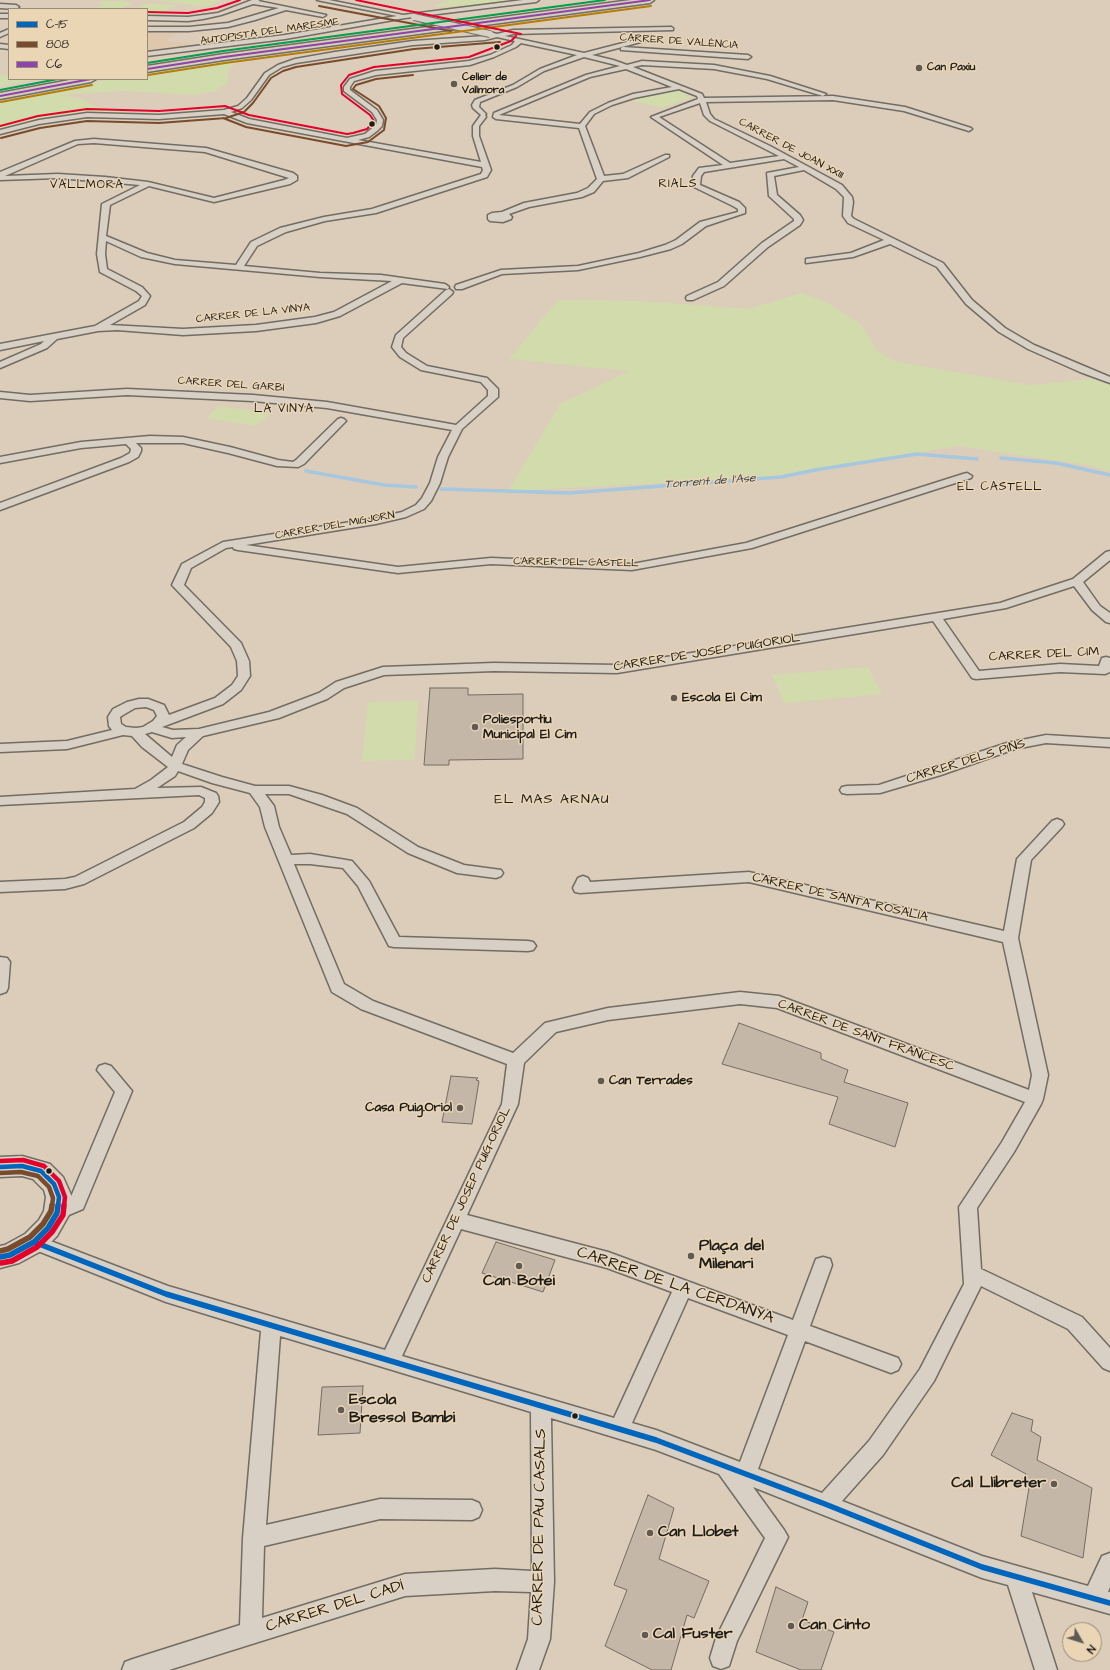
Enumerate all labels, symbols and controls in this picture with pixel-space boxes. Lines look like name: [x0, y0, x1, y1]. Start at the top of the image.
legend: [8, 8, 148, 80]
text: C-15: [46, 16, 68, 33]
street label: AUTOPISTA DEL MARESME: [200, 16, 340, 48]
street label: CARRER DE VALÈNCIA: [619, 31, 739, 53]
text: 808: [46, 36, 69, 53]
unlabelled marker: [432, 42, 442, 52]
unlabelled marker: [492, 42, 502, 52]
text: C6: [46, 56, 62, 73]
place label: Can Paxiu: [927, 61, 975, 75]
marker: Can Paxiu: [914, 63, 924, 73]
place label: Celler de Vallmora: [462, 71, 507, 97]
marker: Celler de Vallmora: [449, 79, 459, 89]
street label: CARRER DE JOAN XXIII: [736, 116, 846, 182]
unlabelled marker: [367, 119, 377, 129]
district label: RIALS: [658, 177, 698, 191]
district label: VALLMORA: [50, 178, 124, 192]
street label: CARRER DE LA VINYA: [195, 301, 311, 327]
street label: CARRER DEL GARBÍ: [177, 375, 285, 395]
district label: LA VINYA: [254, 402, 314, 416]
water label: Torrent de l'Ase: [664, 472, 756, 492]
district label: EL CASTELL: [957, 480, 1043, 494]
street label: CARRER DEL MIGJORN: [274, 509, 396, 543]
street label: CARRER DEL CASTELL: [513, 555, 639, 571]
street label: CARRER DE JOSEP PUIGORIOL: [612, 631, 802, 675]
street label: CARRER DEL CIM: [988, 644, 1100, 666]
place label: Escola El Cim: [682, 690, 762, 706]
marker: Escola El Cim: [669, 693, 679, 703]
place label: Poliesportiu Municipal El Cim: [483, 712, 576, 743]
marker: Poliesportiu Municipal El Cim: [470, 722, 480, 732]
street label: CARRER DELS PINS: [905, 736, 1027, 788]
district label: EL MAS ARNAU: [494, 792, 610, 808]
street label: CARRER DE SANTA ROSALÍA: [751, 870, 929, 926]
street label: CARRER DE SANT FRANCESC: [776, 997, 956, 1075]
place label: Can Terrades: [609, 1073, 693, 1089]
marker: Can Terrades: [596, 1076, 606, 1086]
place label: Casa Puig.Oriol: [365, 1100, 452, 1116]
marker: Casa Puig.Oriol: [455, 1103, 465, 1113]
street label: CARRER DE JOSEP PUIG-ORIOL: [419, 1104, 515, 1286]
unlabelled marker: [44, 1166, 54, 1176]
place label: Plaça del Milenari: [699, 1237, 764, 1275]
street label: CARRER DE LA CERDANYA: [574, 1243, 776, 1329]
marker: Plaça del Milenari: [686, 1251, 696, 1261]
marker: Can Botei: [514, 1261, 524, 1271]
place label: Can Botei: [483, 1272, 555, 1292]
place label: Escola Bressol Bambi: [349, 1391, 455, 1429]
marker: Escola Bressol Bambi: [336, 1405, 346, 1415]
unlabelled marker: [570, 1411, 580, 1421]
street label: CARRER DE PAU CASALS: [529, 1428, 551, 1626]
place label: Cal Llibreter: [951, 1474, 1046, 1494]
marker: Cal Llibreter: [1049, 1479, 1059, 1489]
place label: Can Llobet: [658, 1523, 739, 1543]
marker: Can Llobet: [645, 1528, 655, 1538]
street label: CARRER DEL CADÍ: [264, 1577, 406, 1637]
place label: Can Cinto: [799, 1616, 870, 1636]
marker: Can Cinto: [786, 1621, 796, 1631]
north arrow: [1062, 1622, 1102, 1662]
place label: Cal Fuster: [653, 1625, 733, 1645]
marker: Cal Fuster: [640, 1630, 650, 1640]
text: N: [1083, 1642, 1099, 1657]

